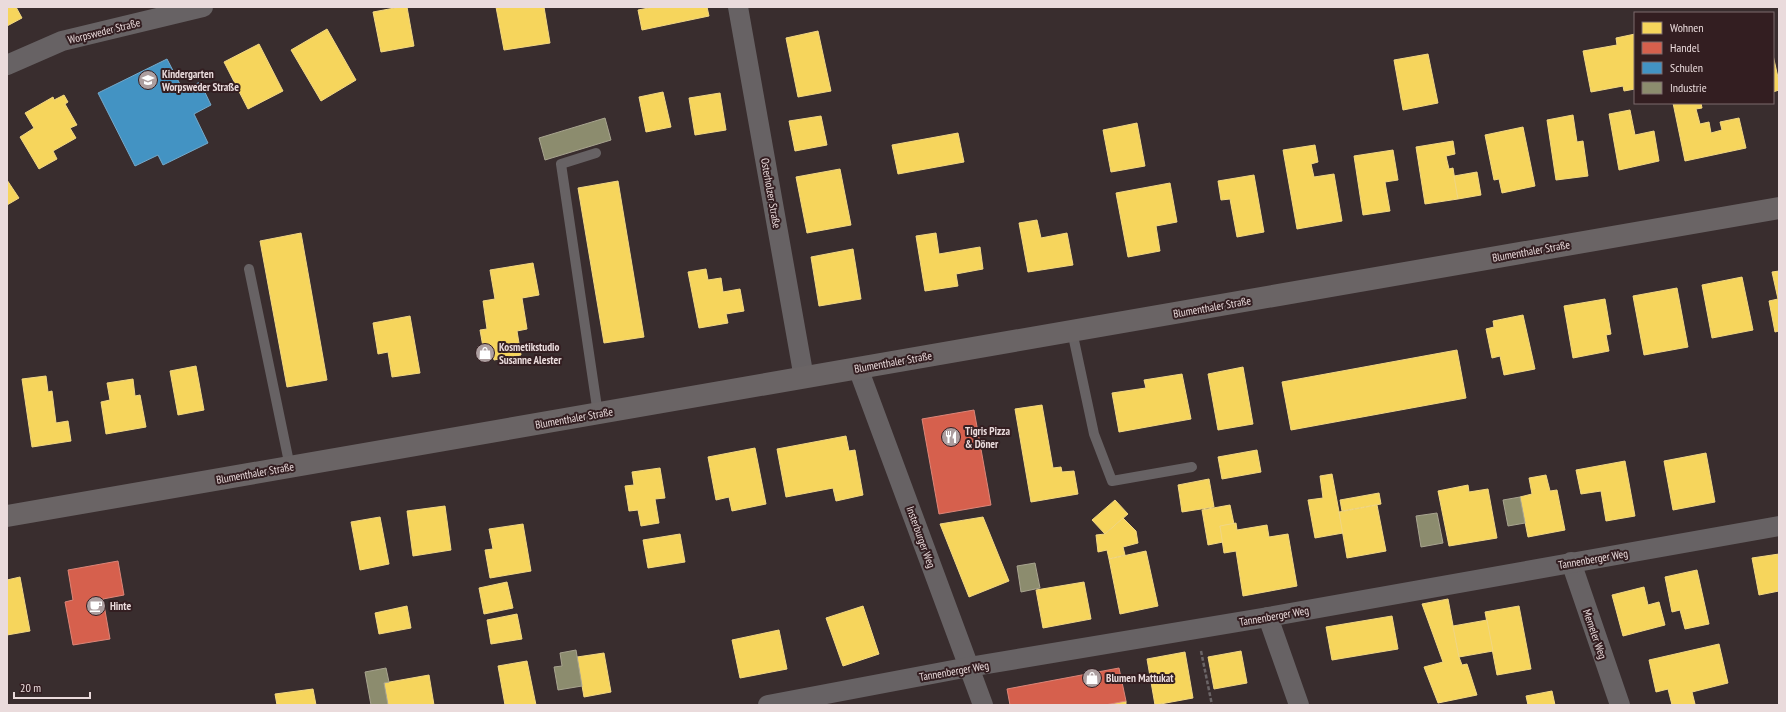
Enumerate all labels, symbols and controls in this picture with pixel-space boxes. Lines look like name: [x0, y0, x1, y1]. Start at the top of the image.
legend: [1634, 12, 1774, 104]
street label: Worpsweder Straße: [66, 15, 142, 47]
text: Wohnen: [1670, 20, 1704, 35]
text: Handel: [1670, 40, 1700, 55]
text: Schulen: [1670, 60, 1703, 75]
place label: Kindergarten Worpsweder Straße: [161, 67, 239, 94]
school or university icon: Kindergarten Worpsweder Straße: [137, 69, 159, 91]
text: Industrie: [1670, 80, 1707, 95]
street label: Osterholzer Straße: [758, 157, 784, 230]
street label: Blumenthaler Straße: [1491, 237, 1571, 265]
street label: Blumenthaler Straße: [1172, 293, 1252, 321]
place label: Kosmetikstudio Susanne Alester: [499, 340, 562, 367]
shop icon: Kosmetikstudio Susanne Alester: [474, 342, 496, 364]
street label: Blumenthaler Straße: [853, 348, 933, 376]
street label: Blumenthaler Straße: [534, 404, 614, 432]
place label: Tigris Pizza & Döner: [965, 424, 1010, 451]
restaurant icon: Tigris Pizza & Döner: [940, 426, 962, 448]
street label: Blumenthaler Straße: [215, 459, 295, 487]
street label: Insterburger Weg: [903, 504, 939, 570]
street label: Tannenberger Weg: [1557, 546, 1629, 572]
cafe icon: Hinte: [85, 595, 107, 617]
place label: Hinte: [110, 599, 131, 613]
street label: Tannenberger Weg: [1238, 603, 1310, 629]
street label: Memeler Weg: [1580, 607, 1610, 661]
street label: Tannenberger Weg: [918, 658, 990, 684]
shop icon: Blumen Mattukat: [1081, 667, 1103, 689]
place label: Blumen Mattukat: [1106, 671, 1174, 685]
scale bar: [14, 674, 90, 700]
text: 20 m: [20, 680, 41, 695]

